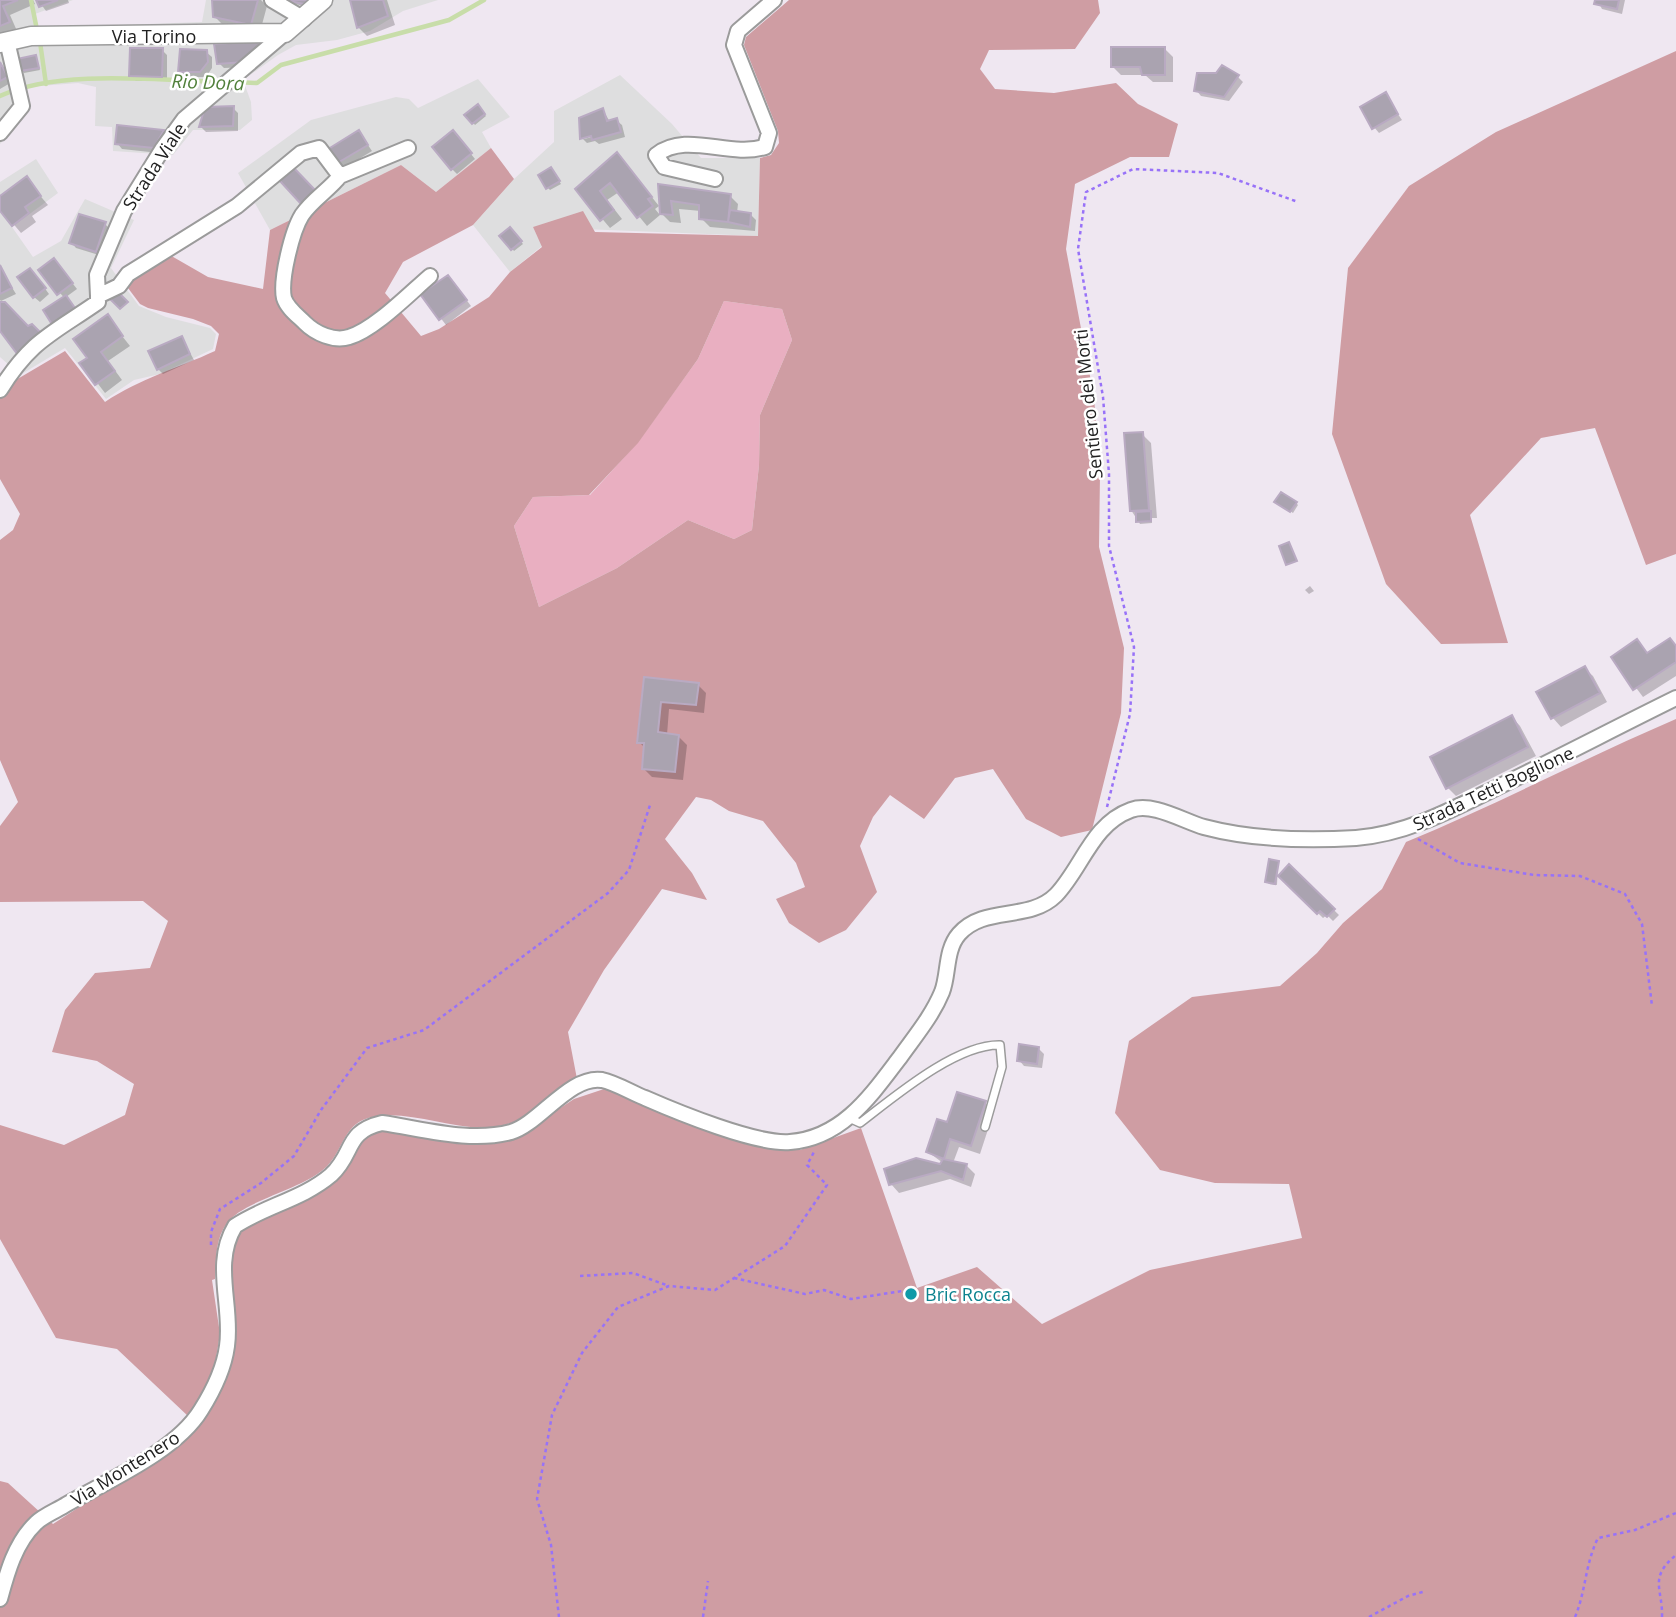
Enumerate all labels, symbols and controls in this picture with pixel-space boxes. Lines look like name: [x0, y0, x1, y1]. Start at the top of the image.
street label: Via Torino: [112, 24, 196, 48]
water label: Rio Dora: [171, 68, 245, 96]
street label: Strada Viale: [117, 118, 191, 214]
street label: Sentiero dei Morti: [1068, 328, 1108, 480]
street label: Strada Tetti Boglione: [1409, 740, 1577, 836]
place label: Bric Rocca: [925, 1282, 1011, 1306]
marker: Bric Rocca: [903, 1286, 919, 1302]
street label: Via Montenero: [66, 1425, 184, 1511]

